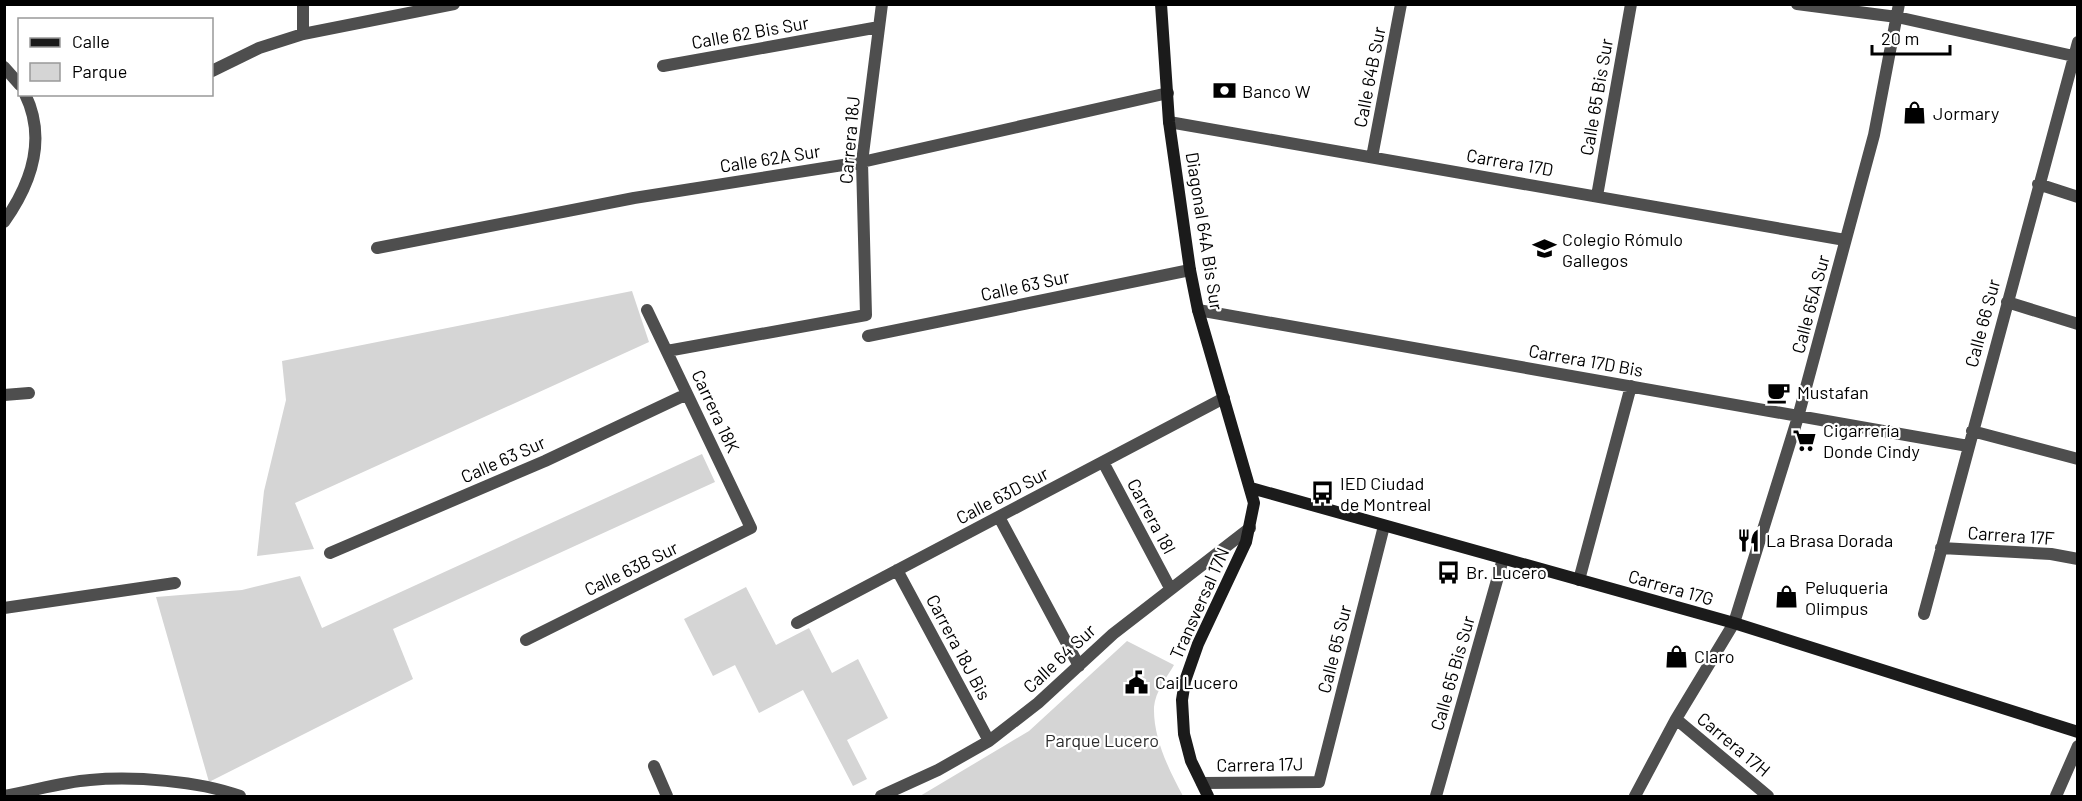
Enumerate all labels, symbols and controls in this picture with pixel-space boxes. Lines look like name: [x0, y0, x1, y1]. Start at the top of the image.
street label: Calle 62 Bis Sur: [690, 11, 811, 53]
legend: [18, 18, 213, 96]
scale bar: [1872, 18, 1950, 56]
street label: Calle 64B Sur: [1348, 24, 1390, 129]
text: 20 m: [1881, 27, 1919, 49]
text: Calle: [72, 30, 110, 52]
street label: Calle 65 Bis Sur: [1575, 36, 1617, 157]
text: Parque: [72, 60, 127, 82]
bank icon: Banco W: [1211, 78, 1237, 104]
place label: Banco W: [1242, 80, 1311, 102]
street label: Carrera 18J: [834, 95, 864, 185]
shop icon: Jormary: [1902, 100, 1928, 126]
place label: Jormary: [1933, 102, 1999, 124]
street label: Calle 62A Sur: [718, 139, 822, 177]
street label: Carrera 17D: [1465, 144, 1555, 180]
street label: Diagonal 64A Bis Sur: [1182, 150, 1228, 312]
place label: Colegio Rómulo Gallegos: [1562, 228, 1683, 271]
school or university icon: Colegio Rómulo Gallegos: [1531, 236, 1557, 262]
street label: Calle 65A Sur: [1786, 252, 1834, 356]
street label: Calle 63 Sur: [979, 265, 1072, 305]
street label: Calle 66 Sur: [1960, 276, 2004, 369]
street label: Carrera 17D Bis: [1527, 339, 1645, 381]
street label: Carrera 18K: [687, 366, 745, 456]
cafe icon: Mustafan: [1766, 379, 1792, 405]
place label: Mustafan: [1797, 381, 1869, 403]
place label: Cigarrería Donde Cindy: [1823, 419, 1920, 462]
supermarket icon: Cigarrería Donde Cindy: [1792, 427, 1818, 453]
street label: Calle 63 Sur: [457, 430, 549, 487]
street label: Calle 63D Sur: [952, 461, 1052, 529]
place label: IED Ciudad de Montreal: [1340, 472, 1431, 515]
street label: Carrera 18I: [1123, 475, 1181, 557]
bus stop icon: IED Ciudad de Montreal: [1309, 480, 1335, 506]
street label: Carrera 17F: [1967, 521, 2055, 549]
restaurant icon: La Brasa Dorada: [1735, 527, 1761, 553]
place label: La Brasa Dorada: [1766, 529, 1893, 551]
street label: Calle 63B Sur: [581, 536, 682, 600]
street label: Transversal 17N: [1165, 544, 1233, 662]
bus stop icon: Br. Lucero: [1435, 559, 1461, 585]
place label: Br. Lucero: [1466, 561, 1547, 583]
street label: Carrera 17G: [1626, 564, 1716, 610]
place label: Peluqueria Olimpus: [1805, 576, 1888, 619]
shop icon: Peluqueria Olimpus: [1774, 584, 1800, 610]
street label: Carrera 18J Bis: [922, 591, 996, 703]
street label: Calle 65 Sur: [1312, 602, 1356, 695]
street label: Calle 65 Bis Sur: [1425, 613, 1479, 733]
street label: Calle 64 Sur: [1018, 619, 1100, 697]
shop icon: Claro: [1663, 643, 1689, 669]
place label: Claro: [1694, 645, 1735, 667]
public building icon: Cai Lucero: [1124, 669, 1150, 695]
place label: Cai Lucero: [1155, 671, 1238, 693]
street label: Carrera 17H: [1693, 707, 1775, 781]
park label: Parque Lucero: [1045, 729, 1159, 751]
street label: Carrera 17J: [1216, 752, 1304, 776]

